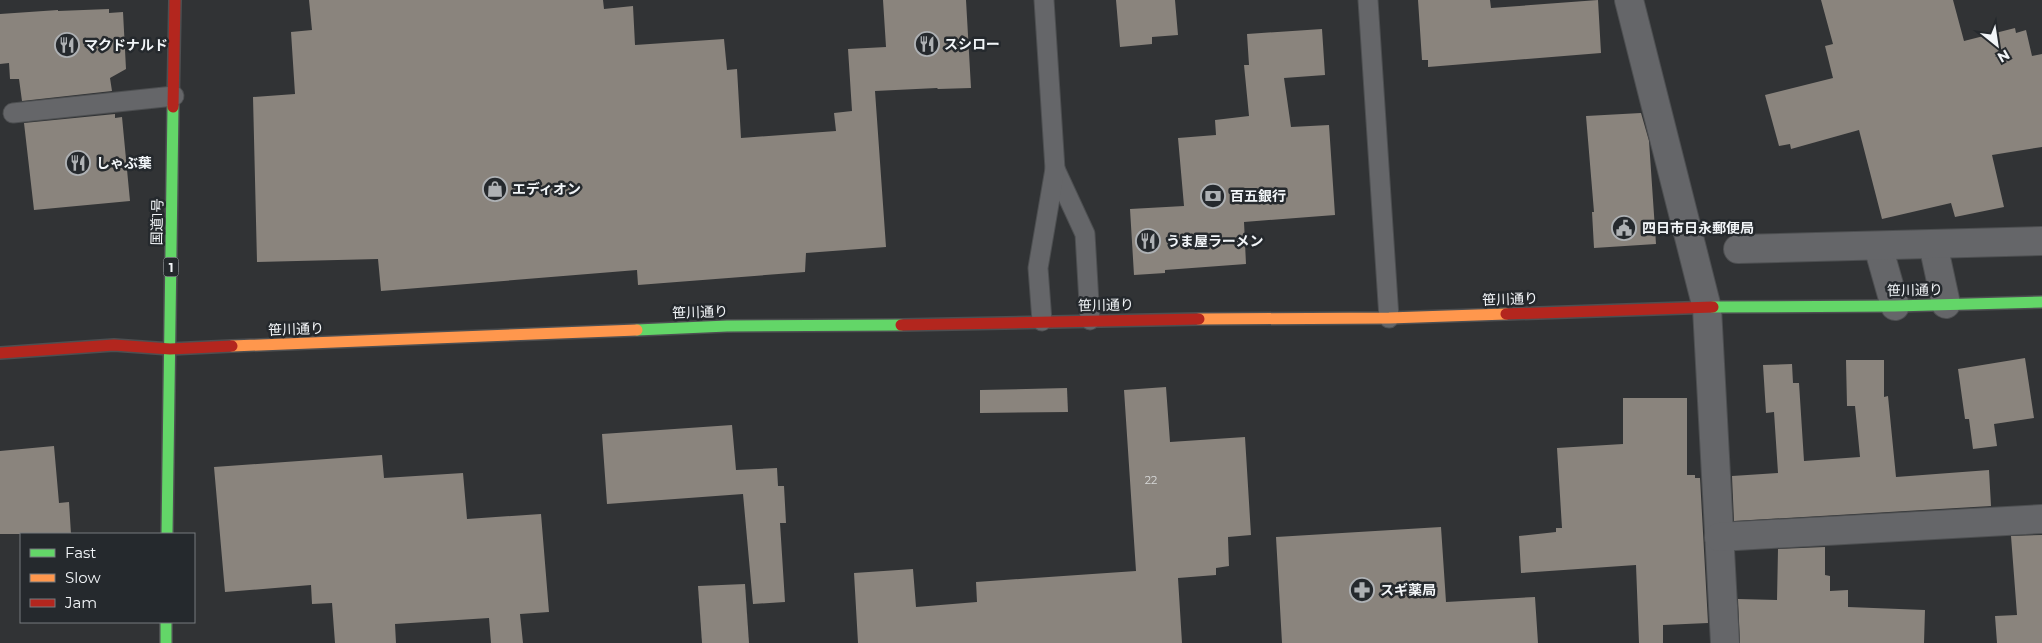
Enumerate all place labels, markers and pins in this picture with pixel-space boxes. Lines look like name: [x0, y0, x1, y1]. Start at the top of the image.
restaurant icon: スシロー: [914, 31, 940, 57]
restaurant icon: マクドナルド: [54, 32, 80, 58]
place label: スシロー: [944, 35, 1000, 53]
place label: マクドナルド: [84, 36, 168, 54]
restaurant icon: しゃぶ葉: [65, 150, 91, 176]
place label: しゃぶ葉: [96, 154, 152, 172]
shop icon: エディオン: [482, 176, 508, 202]
place label: エディオン: [512, 180, 581, 198]
bank icon: 百五銀行: [1200, 183, 1226, 209]
place label: 百五銀行: [1230, 187, 1286, 205]
public building icon: 四日市日永郵便局: [1611, 215, 1637, 241]
place label: 四日市日永郵便局: [1642, 219, 1754, 237]
restaurant icon: うま屋ラーメン: [1135, 228, 1161, 254]
place label: うま屋ラーメン: [1166, 232, 1263, 250]
pharmacy icon: スギ薬局: [1349, 577, 1375, 603]
place label: スギ薬局: [1380, 581, 1436, 599]

